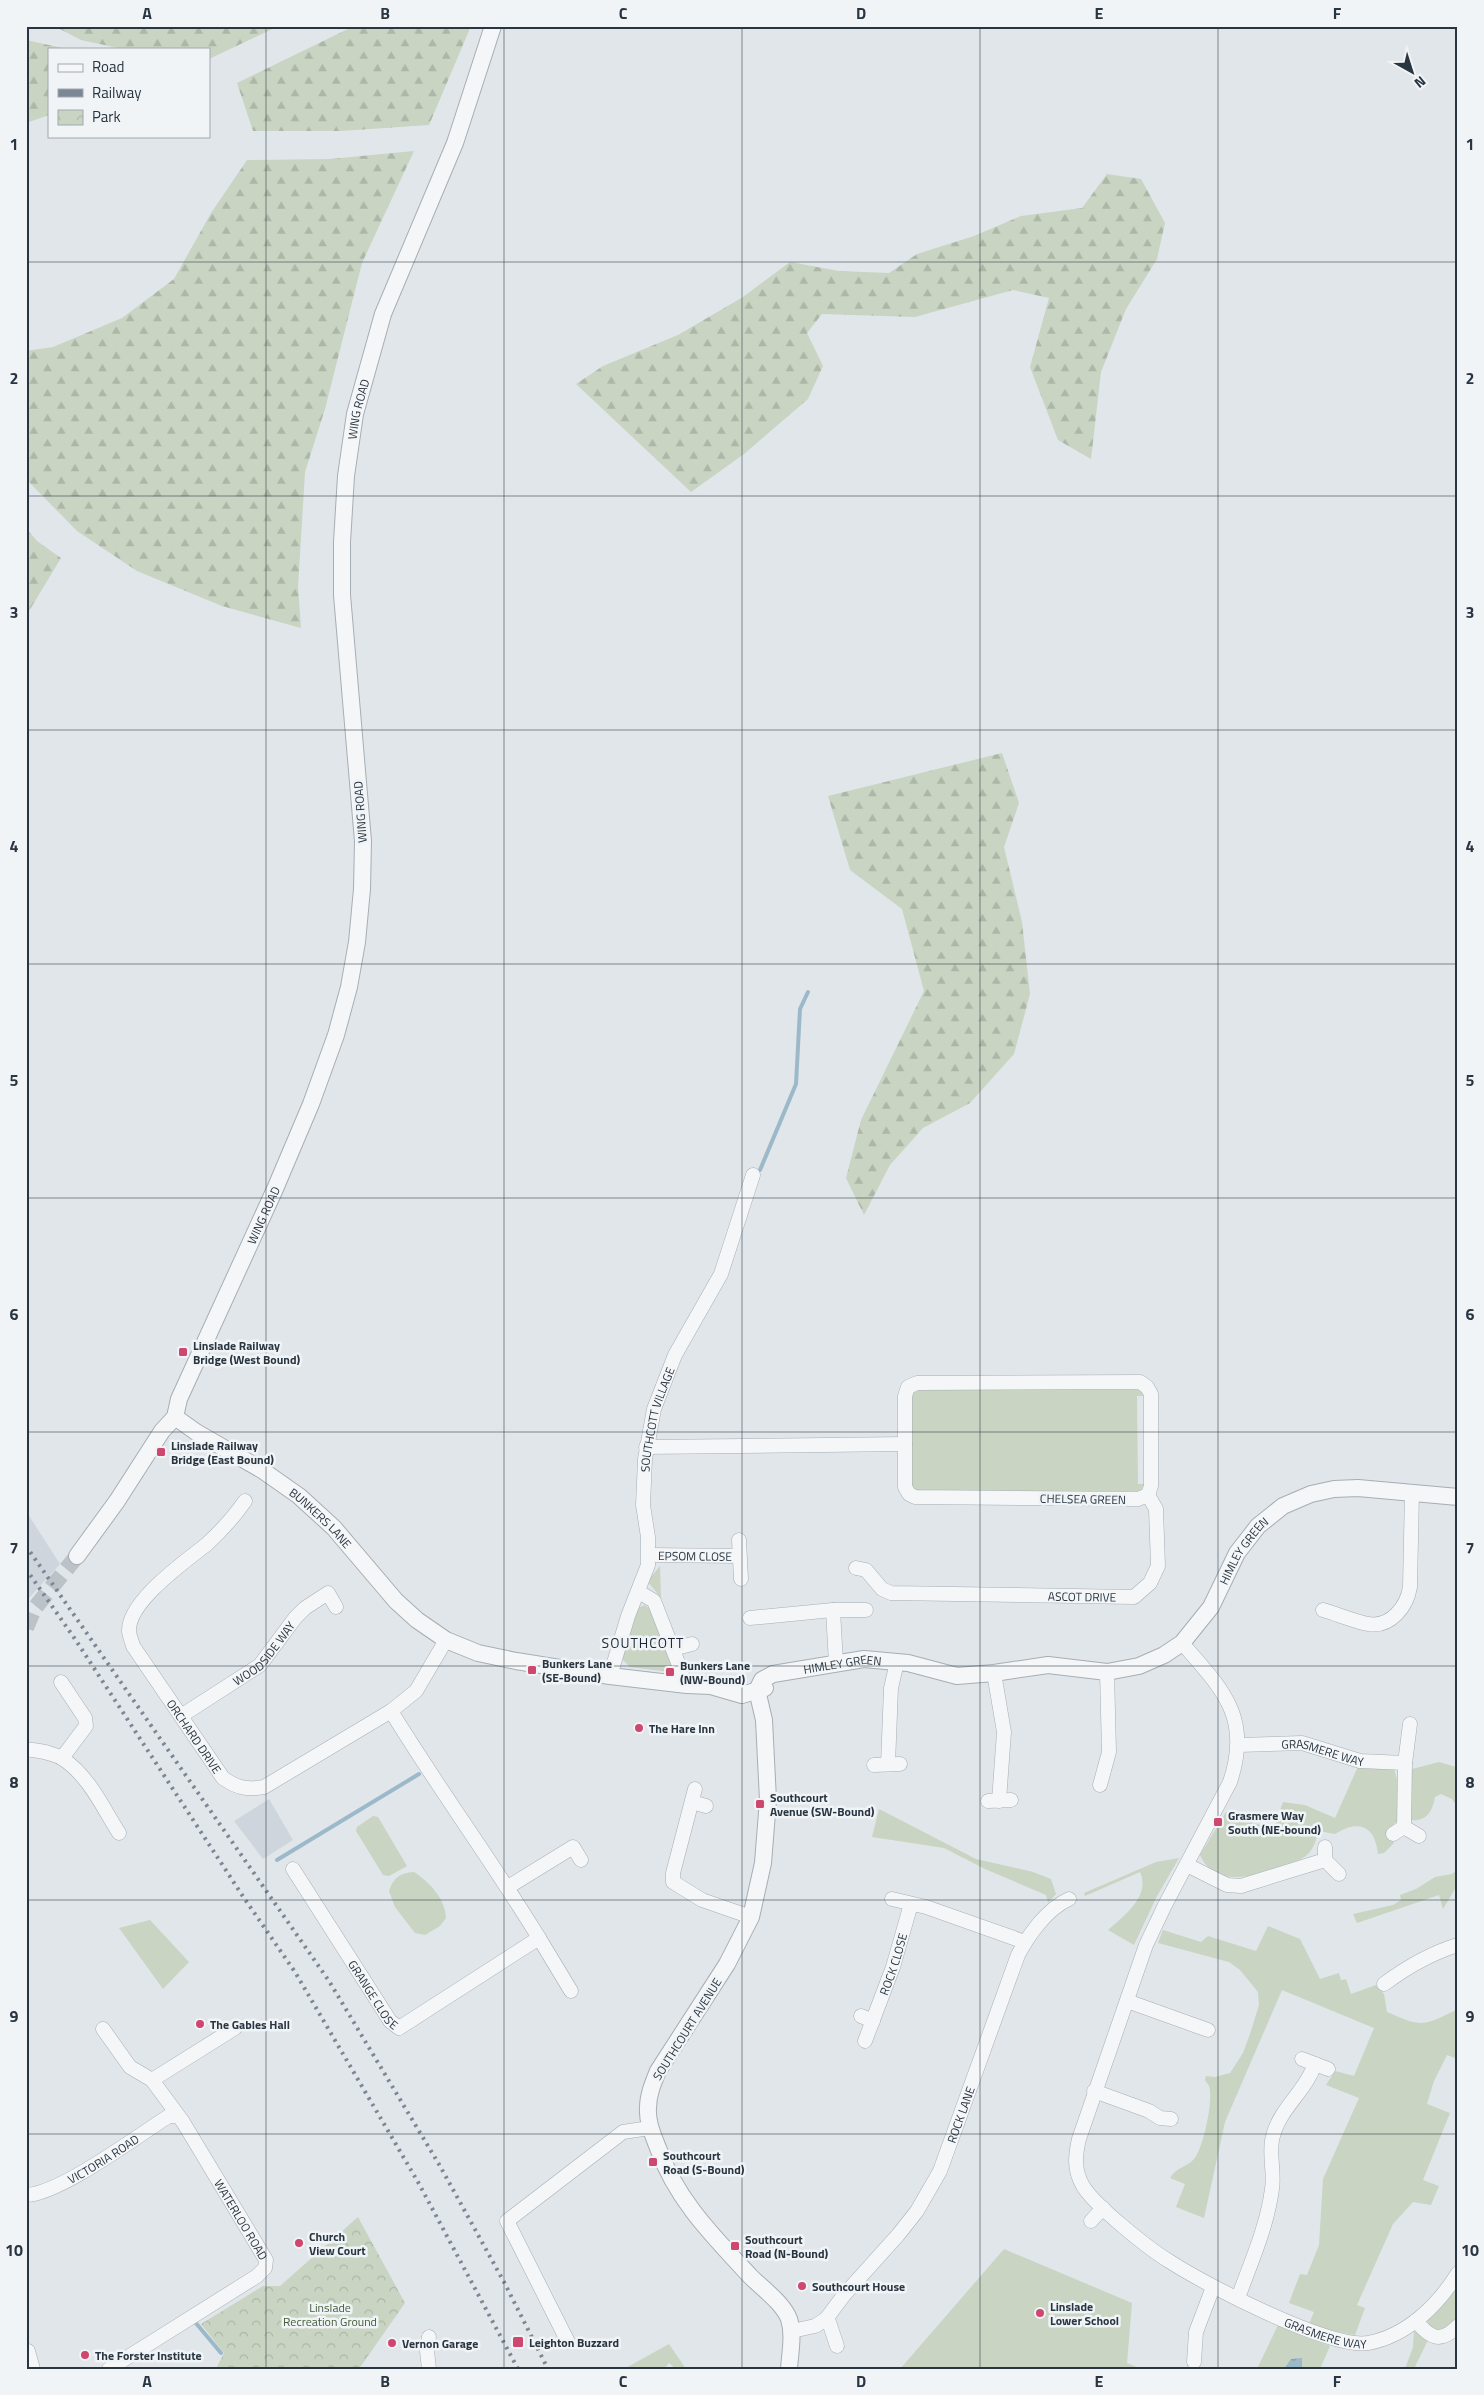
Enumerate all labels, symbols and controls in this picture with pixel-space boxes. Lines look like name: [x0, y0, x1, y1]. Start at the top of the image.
text: A: [142, 1, 152, 25]
text: B: [380, 1, 390, 25]
text: C: [619, 1, 628, 25]
text: D: [856, 1, 866, 25]
text: E: [1095, 1, 1104, 25]
text: F: [1333, 1, 1342, 25]
legend: [48, 48, 210, 138]
north arrow: [1386, 48, 1436, 98]
text: Road: [92, 55, 124, 78]
text: N: [1410, 71, 1431, 94]
text: Railway: [92, 81, 142, 104]
text: Park: [92, 105, 121, 128]
text: 1: [10, 132, 18, 156]
text: 1: [1466, 132, 1474, 156]
text: 2: [10, 366, 18, 390]
text: 2: [1466, 366, 1474, 390]
street label: WING ROAD: [342, 376, 374, 441]
text: 3: [10, 600, 18, 624]
text: 3: [1466, 600, 1474, 624]
street label: WING ROAD: [348, 780, 372, 843]
text: 4: [10, 834, 19, 858]
text: 4: [1466, 834, 1475, 858]
text: 5: [10, 1068, 19, 1092]
text: 5: [1466, 1068, 1475, 1092]
street label: WING ROAD: [242, 1183, 285, 1247]
text: 6: [10, 1302, 19, 1326]
text: 6: [1466, 1302, 1475, 1326]
place label: Linslade Railway Bridge (West Bound): [193, 1336, 301, 1369]
marker: Linslade Railway Bridge (West Bound): [177, 1346, 189, 1358]
street label: SOUTHCOTT VILLAGE: [635, 1364, 679, 1472]
place label: Linslade Railway Bridge (East Bound): [171, 1436, 274, 1469]
marker: Linslade Railway Bridge (East Bound): [155, 1446, 167, 1458]
street label: BUNKERS LANE: [286, 1483, 357, 1553]
street label: CHELSEA GREEN: [1040, 1489, 1126, 1509]
street label: HIMLEY GREEN: [1214, 1512, 1272, 1588]
text: 7: [10, 1536, 18, 1560]
text: 7: [1466, 1536, 1474, 1560]
street label: EPSOM CLOSE: [658, 1546, 732, 1565]
street label: ASCOT DRIVE: [1048, 1586, 1117, 1606]
street label: WOODSIDE WAY: [229, 1616, 300, 1690]
district label: SOUTHCOTT: [602, 1632, 684, 1653]
street label: HIMLEY GREEN: [802, 1649, 882, 1678]
place label: Bunkers Lane (SE-Bound): [542, 1654, 612, 1687]
place label: Bunkers Lane (NW-Bound): [680, 1656, 750, 1689]
marker: Bunkers Lane (SE-Bound): [526, 1664, 538, 1676]
marker: Bunkers Lane (NW-Bound): [664, 1666, 676, 1678]
street label: ORCHARD DRIVE: [162, 1695, 227, 1778]
place label: The Hare Inn: [649, 1719, 715, 1738]
marker: The Hare Inn: [633, 1722, 645, 1734]
street label: GRASMERE WAY: [1281, 1733, 1365, 1771]
text: 8: [10, 1770, 19, 1794]
text: 8: [1466, 1770, 1475, 1794]
place label: Southcourt Avenue (SW-Bound): [770, 1788, 875, 1821]
marker: Southcourt Avenue (SW-Bound): [754, 1798, 766, 1810]
place label: Grasmere Way South (NE-bound): [1228, 1806, 1321, 1839]
marker: Grasmere Way South (NE-bound): [1212, 1816, 1224, 1828]
street label: ROCK CLOSE: [874, 1930, 912, 1998]
street label: GRANGE CLOSE: [344, 1956, 403, 2034]
street label: SOUTHCOURT AVENUE: [648, 1974, 726, 2084]
text: 9: [10, 2004, 19, 2028]
text: 9: [1466, 2004, 1475, 2028]
place label: The Gables Hall: [210, 2015, 290, 2034]
marker: The Gables Hall: [194, 2018, 206, 2030]
street label: ROCK LANE: [941, 2083, 979, 2146]
street label: VICTORIA ROAD: [64, 2129, 143, 2188]
place label: Southcourt Road (S-Bound): [663, 2146, 745, 2179]
marker: Southcourt Road (S-Bound): [647, 2156, 659, 2168]
street label: WATERLOO ROAD: [210, 2175, 273, 2264]
place label: Church View Court: [309, 2227, 366, 2260]
place label: Southcourt Road (N-Bound): [745, 2230, 829, 2263]
marker: Church View Court: [293, 2237, 305, 2249]
text: 10: [5, 2238, 23, 2262]
text: 10: [1461, 2238, 1479, 2262]
marker: Southcourt Road (N-Bound): [729, 2240, 741, 2252]
place label: Southcourt House: [812, 2277, 905, 2296]
marker: Southcourt House: [796, 2280, 808, 2292]
place label: Linslade Lower School: [1050, 2297, 1119, 2330]
park label: Linslade Recreation Ground: [283, 2298, 377, 2331]
marker: Linslade Lower School: [1034, 2307, 1046, 2319]
street label: GRASMERE WAY: [1281, 2312, 1367, 2353]
place label: Leighton Buzzard: [529, 2333, 619, 2352]
place label: Vernon Garage: [402, 2334, 478, 2353]
marker: Leighton Buzzard: [511, 2335, 525, 2349]
marker: Vernon Garage: [386, 2337, 398, 2349]
place label: The Forster Institute: [95, 2346, 202, 2365]
marker: The Forster Institute: [79, 2349, 91, 2361]
text: A: [142, 2369, 152, 2393]
text: B: [380, 2369, 390, 2393]
text: C: [619, 2369, 628, 2393]
text: D: [856, 2369, 866, 2393]
text: E: [1095, 2369, 1104, 2393]
text: F: [1333, 2369, 1342, 2393]

